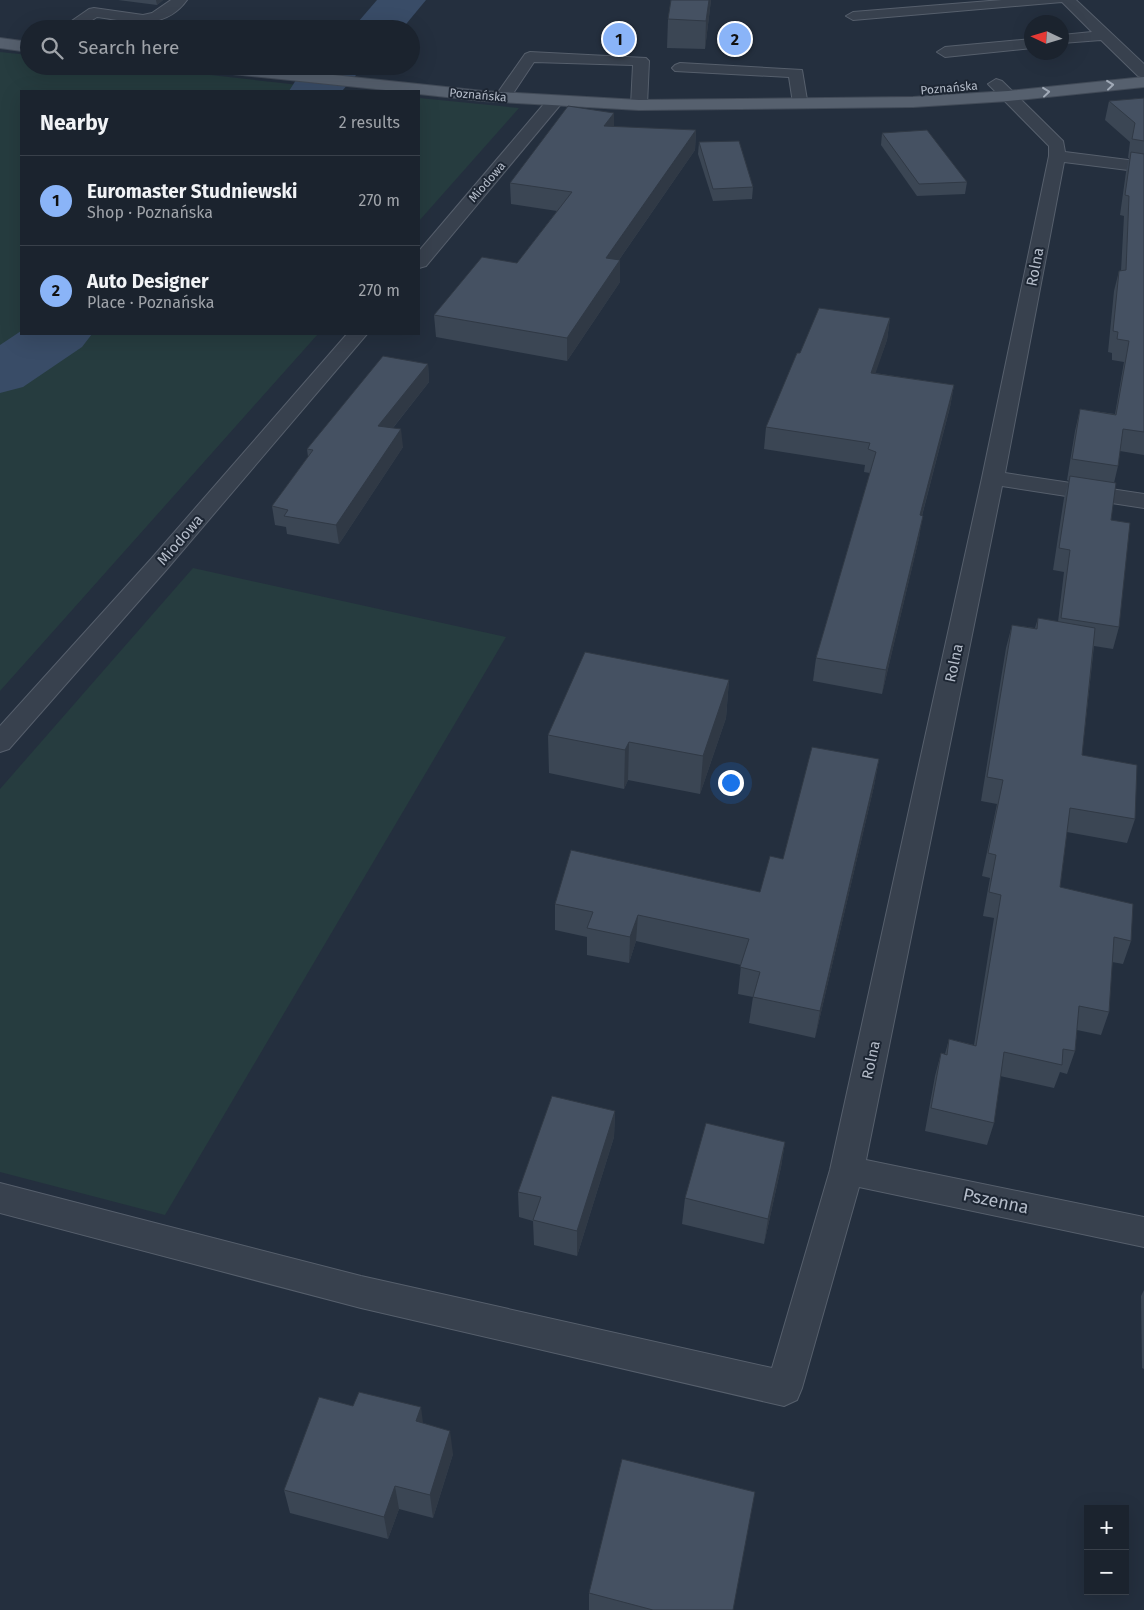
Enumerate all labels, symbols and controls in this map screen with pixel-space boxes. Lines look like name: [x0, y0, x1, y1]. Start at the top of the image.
north arrow: [1024, 15, 1069, 60]
search box: [20, 20, 420, 75]
pin: 1: [603, 20, 635, 58]
pin: 2: [719, 20, 751, 58]
icon: search: [38, 34, 66, 62]
text: Search here: [78, 36, 179, 59]
street label: Poznańska: [920, 79, 978, 97]
one-way arrow: [1106, 80, 1114, 91]
street label: Poznańska: [449, 86, 507, 104]
one-way arrow: [1043, 87, 1051, 98]
text: Nearby: [40, 110, 108, 136]
text: 2 results: [339, 113, 400, 132]
street label: Miodowa: [466, 159, 508, 205]
text: Euromaster Studniewski: [87, 180, 297, 203]
text: 1: [52, 191, 60, 210]
text: 270 m: [358, 191, 400, 210]
text: Shop · Poznańska: [87, 203, 213, 222]
street label: Rolna: [1022, 246, 1048, 288]
text: Auto Designer: [87, 270, 209, 293]
text: 2: [52, 281, 60, 300]
text: 270 m: [358, 281, 400, 300]
text: Place · Poznańska: [87, 293, 214, 312]
street label: Miodowa: [153, 511, 207, 569]
street label: Rolna: [941, 642, 967, 684]
your location: [718, 770, 744, 796]
street label: Rolna: [858, 1039, 884, 1081]
street label: Pszenna: [961, 1183, 1031, 1219]
map controls: [1084, 1505, 1129, 1595]
button: +: [1084, 1505, 1129, 1550]
button: −: [1084, 1550, 1129, 1595]

